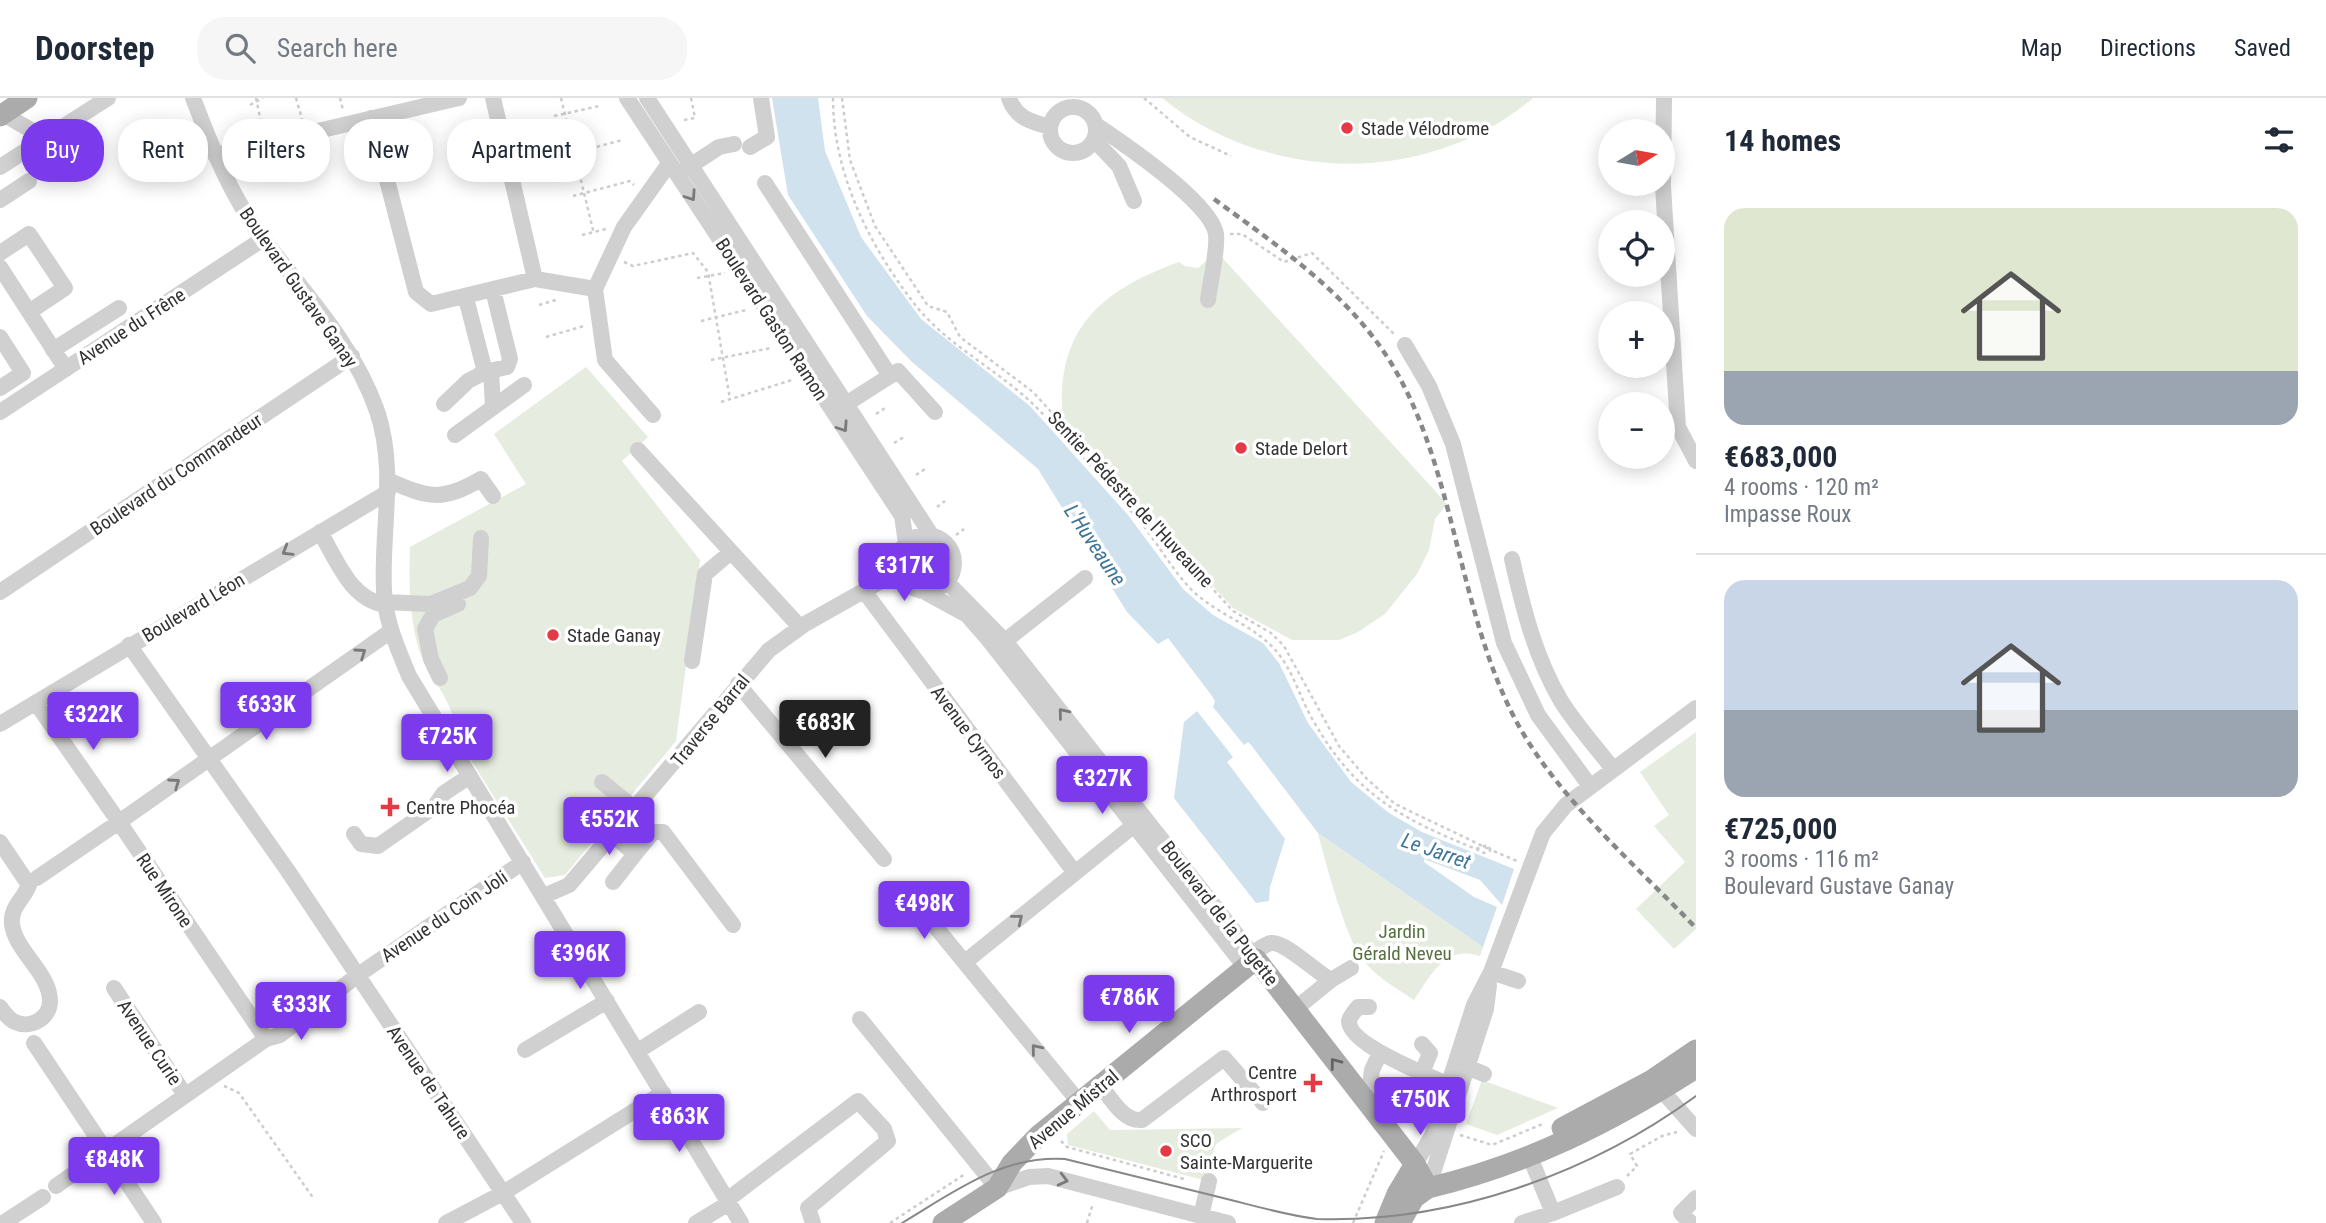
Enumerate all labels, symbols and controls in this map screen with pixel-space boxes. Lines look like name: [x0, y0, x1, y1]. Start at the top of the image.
search box: [197, 17, 687, 80]
text: Doorstep: [35, 29, 155, 68]
icon: search: [221, 29, 259, 67]
text: Search here: [277, 33, 398, 63]
text: Map: [2021, 34, 2062, 62]
text: Directions: [2100, 34, 2196, 62]
text: Saved: [2234, 34, 2291, 62]
place label: Stade Vélodrome: [1361, 117, 1489, 140]
chip: Buy: [21, 119, 104, 182]
chip: Rent: [118, 119, 208, 182]
chip: Filters: [222, 119, 330, 182]
chip: New: [344, 119, 433, 182]
chip: Apartment: [447, 119, 596, 182]
north arrow: [1598, 119, 1675, 196]
map controls: [1598, 119, 1675, 469]
marker: Stade Vélodrome: [1339, 120, 1355, 136]
icon: filters: [2260, 121, 2298, 159]
text: 14 homes: [1724, 123, 1841, 158]
one-way arrow: [683, 188, 695, 201]
street label: Boulevard Gustave Ganay: [235, 203, 363, 372]
button: locate: [1598, 210, 1675, 287]
street label: Boulevard Gaston Ramon: [711, 234, 833, 405]
icon: home: [1948, 253, 2074, 379]
street label: Avenue du Frêne: [73, 283, 189, 370]
button: +: [1598, 301, 1675, 378]
button: −: [1598, 392, 1675, 469]
street label: Sentier Pédestre de l'Huveaune: [1043, 406, 1218, 592]
street label: Boulevard du Commandeur: [86, 408, 267, 540]
one-way arrow: [835, 419, 848, 432]
place label: Stade Delort: [1255, 437, 1348, 460]
text: €683,000: [1724, 439, 1837, 474]
marker: Stade Delort: [1233, 440, 1249, 456]
text: 4 rooms · 120 m²: [1724, 474, 1879, 501]
water label: L'Huveaune: [1059, 500, 1131, 590]
text: Impasse Roux: [1724, 501, 1851, 528]
one-way arrow: [281, 543, 294, 556]
pin: €317K: [855, 544, 953, 603]
text: €317K: [874, 552, 934, 579]
street label: Boulevard Léon: [138, 568, 249, 647]
place label: Stade Ganay: [567, 624, 661, 647]
icon: home: [1948, 625, 2074, 751]
marker: Stade Ganay: [545, 627, 561, 643]
one-way arrow: [353, 649, 366, 661]
street label: Traverse Barral: [666, 669, 755, 771]
street label: Avenue Cyrnos: [926, 681, 1011, 784]
pin: €633K: [217, 682, 315, 742]
text: €633K: [236, 691, 296, 718]
pin: €322K: [44, 692, 142, 752]
pin: €683K: [776, 700, 874, 760]
text: €322K: [63, 701, 123, 728]
one-way arrow: [1059, 708, 1071, 721]
text: €683K: [795, 709, 855, 736]
pin: €725K: [398, 714, 496, 774]
text: €725K: [417, 723, 477, 750]
pin: €327K: [1053, 756, 1151, 816]
text: €327K: [1072, 765, 1132, 792]
one-way arrow: [167, 779, 180, 791]
place label: Centre Phocéa: [406, 796, 515, 819]
marker: Centre Phocéa: [380, 797, 400, 817]
pin: €552K: [560, 798, 658, 857]
text: €552K: [579, 806, 639, 833]
text: €725,000: [1724, 811, 1837, 846]
water label: Le Jarret: [1398, 828, 1475, 874]
street label: Boulevard de la Pugette: [1156, 836, 1283, 990]
text: 3 rooms · 116 m²: [1724, 846, 1879, 873]
street label: Rue Mirone: [131, 849, 198, 932]
street label: Avenue du Coin Joli: [377, 866, 512, 967]
text: Boulevard Gustave Ganay: [1724, 873, 1954, 900]
pin: €498K: [875, 882, 973, 941]
text: €498K: [894, 890, 954, 917]
one-way arrow: [1011, 915, 1023, 928]
park label: Jardin Gérald Neveu: [1352, 920, 1452, 965]
pin: €396K: [531, 932, 629, 991]
text: €396K: [550, 940, 610, 967]
pin: €786K: [1080, 976, 1178, 1035]
pin: €333K: [252, 982, 350, 1042]
text: €786K: [1099, 984, 1159, 1011]
text: €333K: [271, 991, 331, 1018]
street label: Avenue Curie: [113, 995, 187, 1089]
street label: Avenue de Tahure: [382, 1021, 475, 1144]
one-way arrow: [1032, 1044, 1044, 1057]
one-way arrow: [1331, 1058, 1344, 1071]
place label: Centre Arthrosport: [1210, 1061, 1297, 1106]
street label: Avenue Mistral: [1023, 1065, 1123, 1154]
marker: Centre Arthrosport: [1303, 1073, 1323, 1093]
pin: €750K: [1371, 1077, 1469, 1137]
text: €750K: [1390, 1086, 1450, 1113]
pin: €863K: [630, 1094, 728, 1154]
text: €863K: [649, 1103, 709, 1130]
place label: SCO Sainte-Marguerite: [1180, 1129, 1313, 1174]
pin: €848K: [65, 1138, 163, 1197]
marker: SCO Sainte-Marguerite: [1158, 1143, 1174, 1159]
text: €848K: [84, 1146, 144, 1173]
one-way arrow: [1057, 1171, 1069, 1186]

